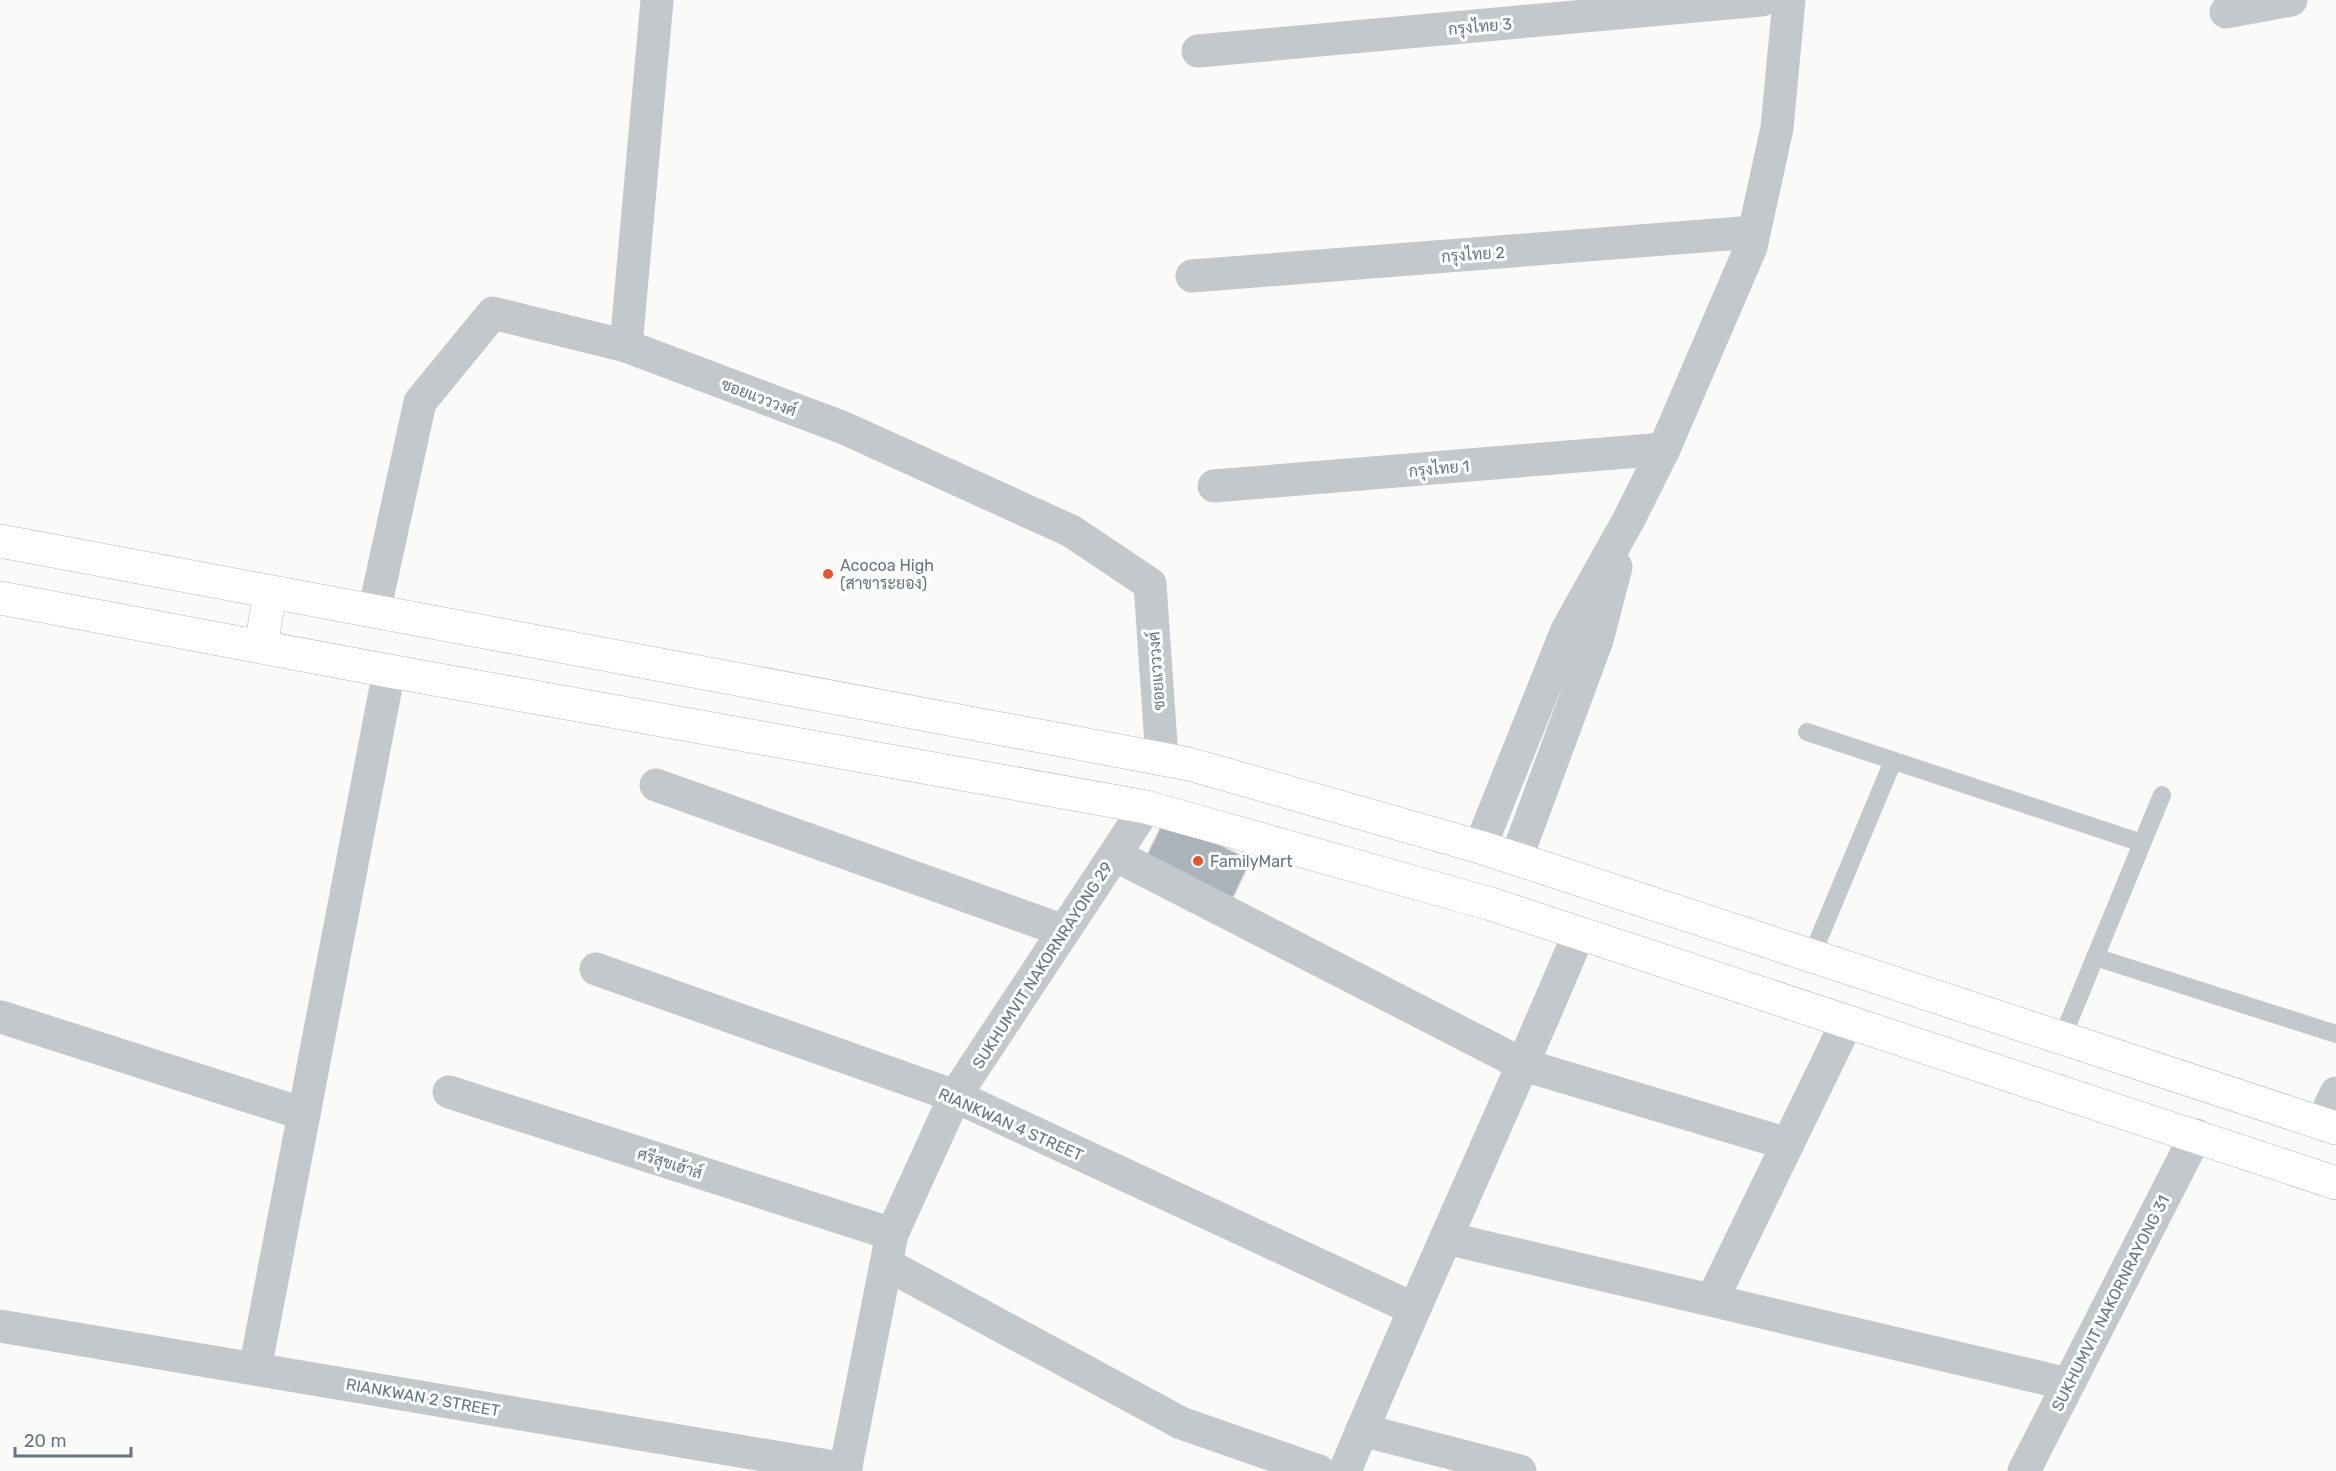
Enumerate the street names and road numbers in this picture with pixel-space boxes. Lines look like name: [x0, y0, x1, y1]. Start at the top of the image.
street label: กรุงไทย 3: [1447, 12, 1513, 41]
street label: กรุงไทย 2: [1441, 241, 1505, 268]
street label: ซอยแวววงศ์: [718, 372, 800, 421]
street label: กรุงไทย 1: [1408, 454, 1470, 483]
street label: ซอยแวววงศ์: [1141, 631, 1169, 711]
street label: SUKHUMVIT NAKORNRAYONG 29: [968, 858, 1116, 1072]
street label: RIANKWAN 4 STREET: [935, 1084, 1086, 1165]
street label: ศรีสุขเฮ้าส์: [634, 1141, 706, 1185]
street label: SUKHUMVIT NAKORNRAYONG 31: [2048, 1192, 2173, 1414]
street label: RIANKWAN 2 STREET: [344, 1375, 501, 1420]

